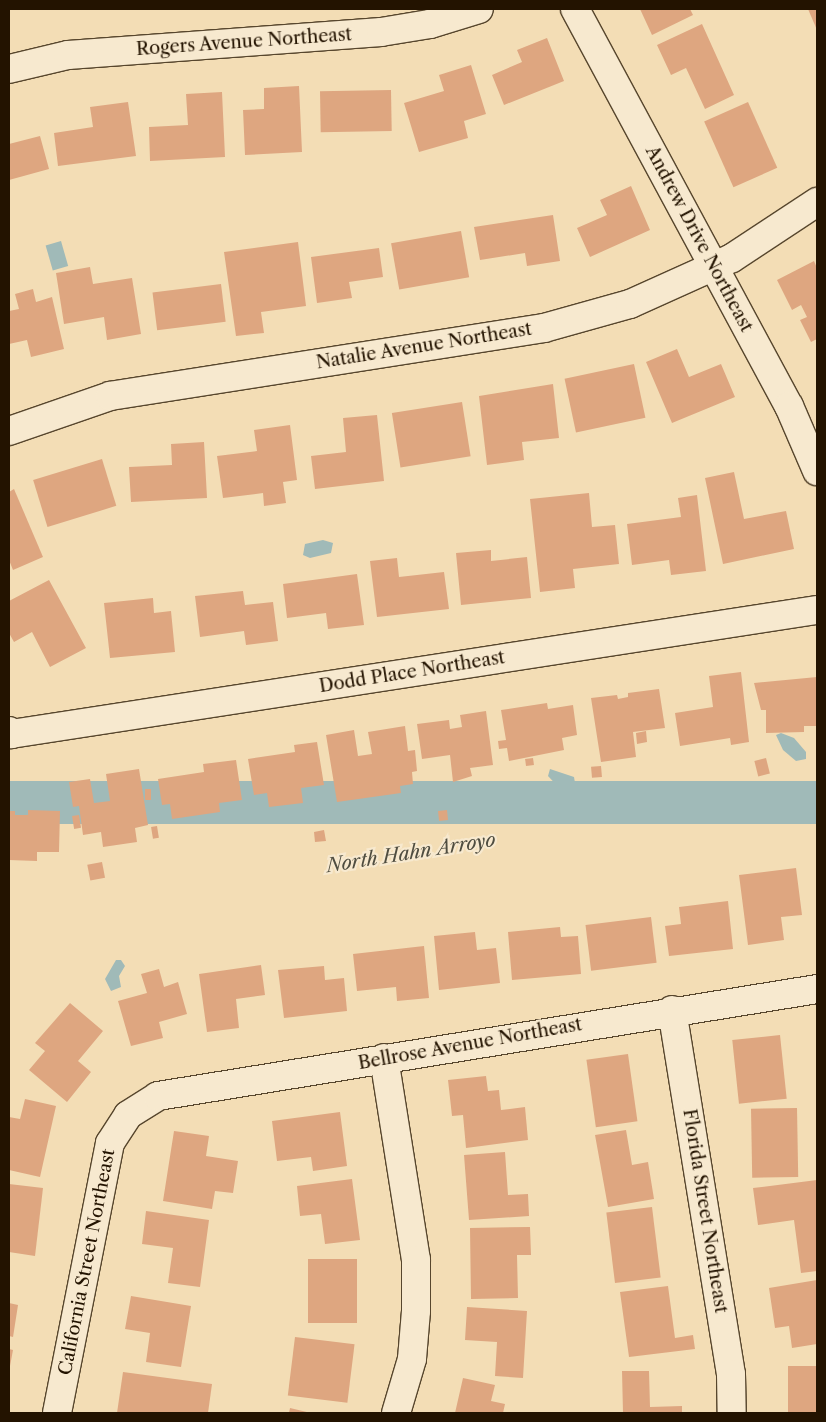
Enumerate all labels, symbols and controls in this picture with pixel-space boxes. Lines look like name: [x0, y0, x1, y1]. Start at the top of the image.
street label: Rogers Avenue Northeast: [135, 24, 353, 60]
street label: Andrew Drive Northeast: [641, 142, 757, 336]
street label: Natalie Avenue Northeast: [314, 318, 534, 374]
street label: Dodd Place Northeast: [318, 647, 506, 697]
water label: North Hahn Arroyo: [325, 828, 497, 878]
street label: Bellrose Avenue Northeast: [356, 1014, 584, 1074]
street label: Florida Street Northeast: [678, 1107, 732, 1315]
street label: California Street Northeast: [54, 1147, 120, 1377]

